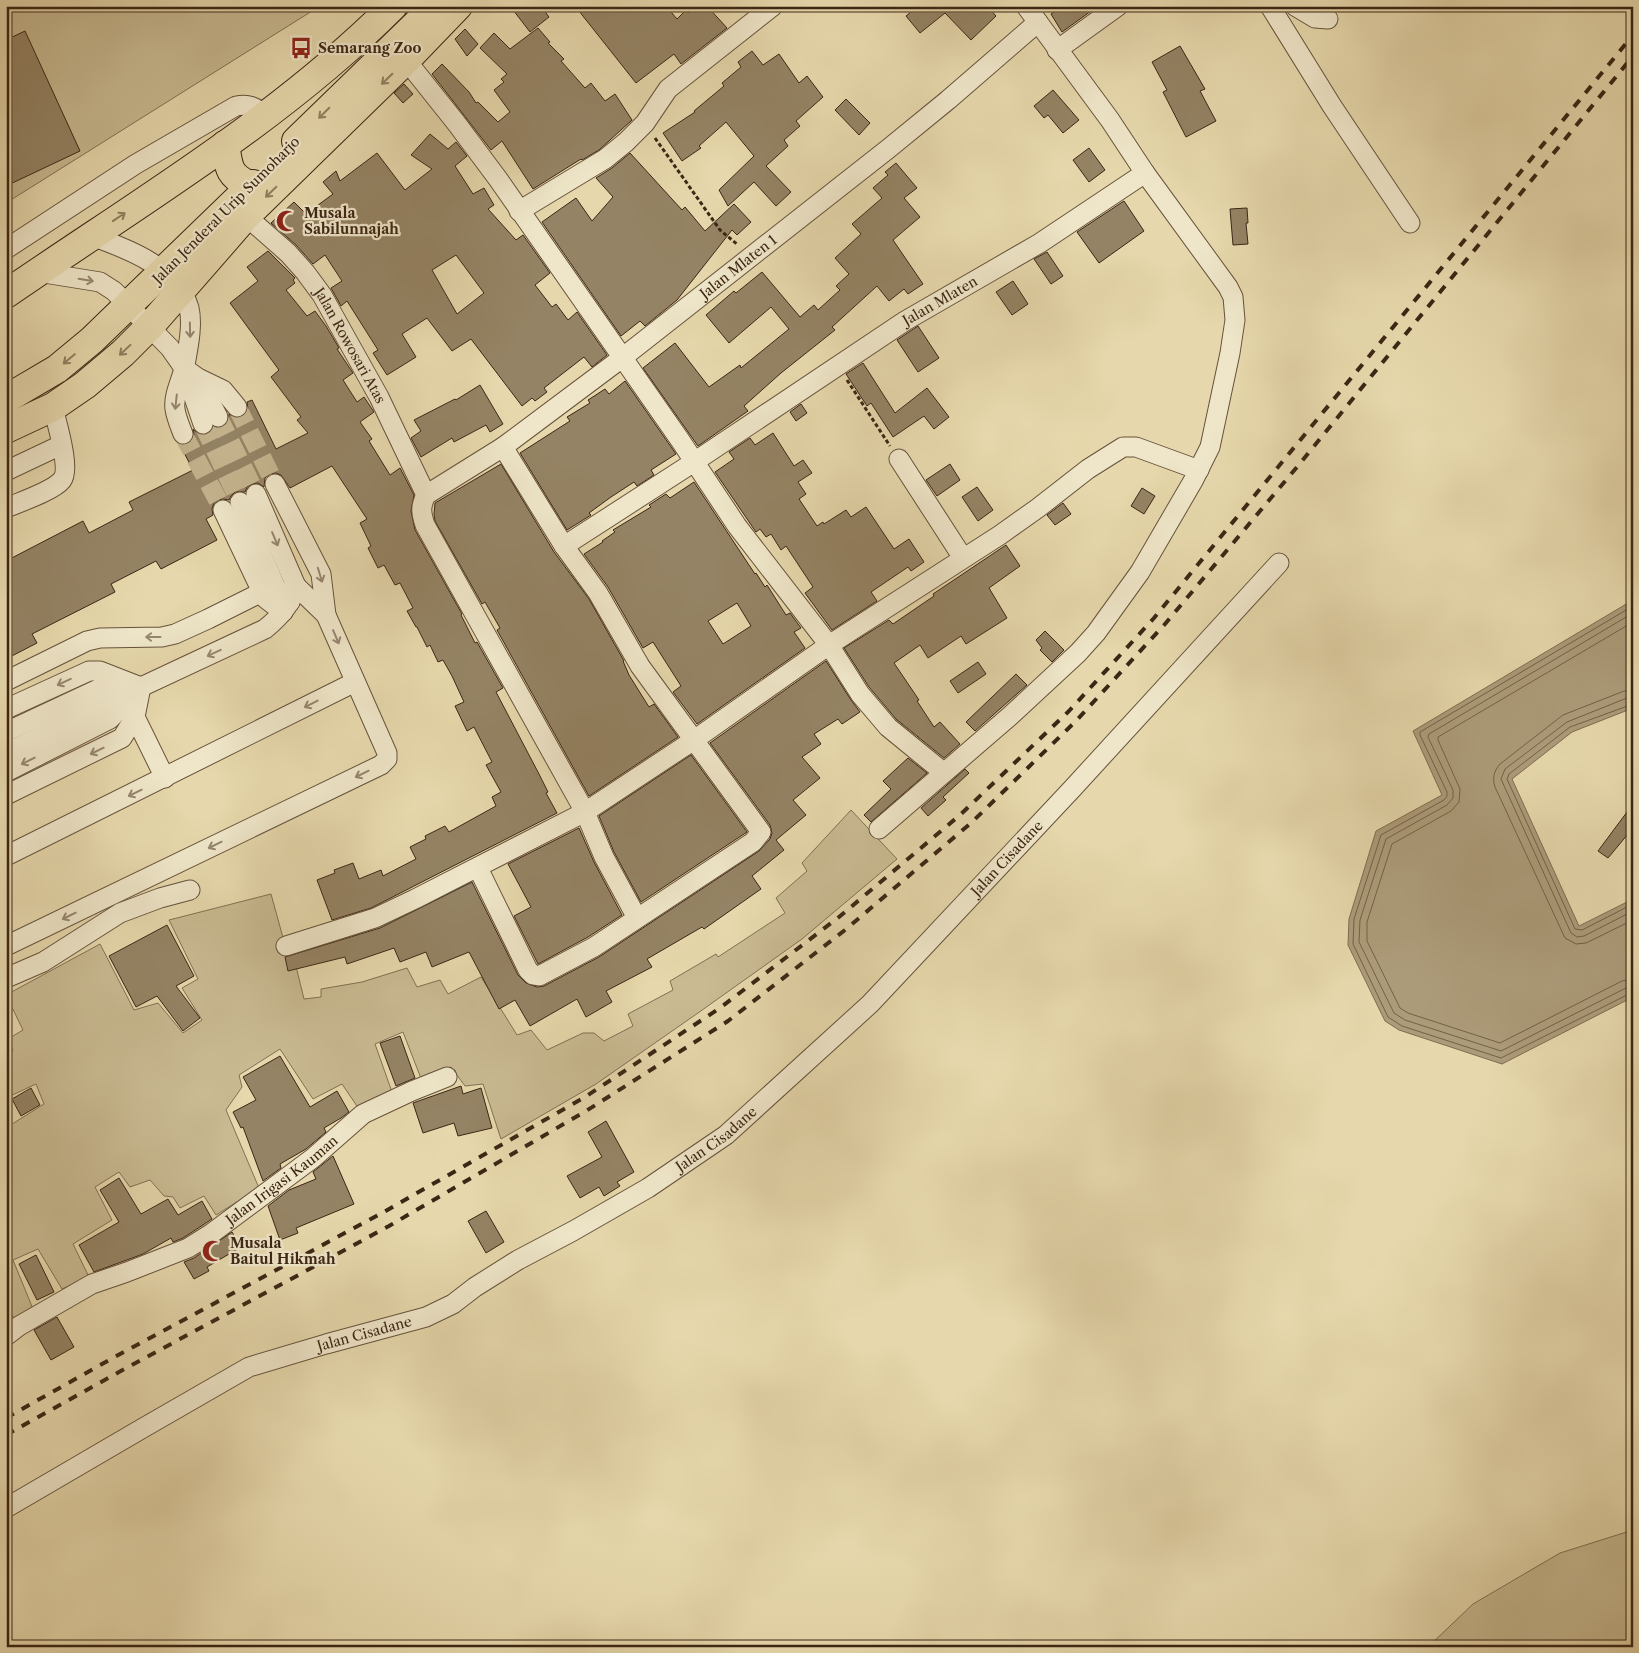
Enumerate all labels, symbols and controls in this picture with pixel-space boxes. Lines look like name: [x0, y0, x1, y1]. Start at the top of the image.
bus stop icon: Semarang Zoo: [288, 35, 314, 61]
place label: Semarang Zoo: [318, 39, 421, 57]
one-way arrow: [381, 73, 394, 85]
one-way arrow: [318, 107, 331, 119]
street label: Jalan Jenderal Urip Sumoharjo: [147, 132, 304, 289]
one-way arrow: [264, 186, 277, 198]
place label: Musala Sabilunnajah: [304, 204, 399, 238]
mosque icon: Musala Sabilunnajah: [274, 208, 300, 234]
one-way arrow: [112, 212, 126, 223]
street label: Jalan Mlaten 1: [694, 231, 780, 304]
street label: Jalan Mlaten: [898, 272, 981, 330]
one-way arrow: [78, 275, 94, 285]
street label: Jalan Rowosari Atas: [309, 282, 390, 406]
one-way arrow: [185, 322, 194, 338]
one-way arrow: [119, 344, 132, 356]
one-way arrow: [63, 354, 76, 365]
one-way arrow: [171, 393, 181, 409]
one-way arrow: [272, 531, 281, 546]
one-way arrow: [315, 566, 325, 582]
one-way arrow: [331, 629, 341, 644]
one-way arrow: [145, 632, 162, 642]
one-way arrow: [207, 649, 222, 658]
one-way arrow: [57, 678, 72, 688]
one-way arrow: [304, 699, 319, 709]
one-way arrow: [90, 747, 105, 756]
one-way arrow: [21, 757, 36, 766]
one-way arrow: [354, 769, 369, 779]
one-way arrow: [128, 789, 143, 798]
street label: Jalan Cisadane: [966, 817, 1047, 901]
one-way arrow: [208, 841, 223, 850]
one-way arrow: [62, 912, 77, 921]
street label: Jalan Cisadane: [670, 1102, 761, 1177]
street label: Jalan Irigasi Kauman: [220, 1131, 342, 1230]
place label: Musala Baitul Hikmah: [230, 1234, 336, 1268]
mosque icon: Musala Baitul Hikmah: [200, 1238, 226, 1264]
street label: Jalan Cisadane: [313, 1312, 414, 1356]

